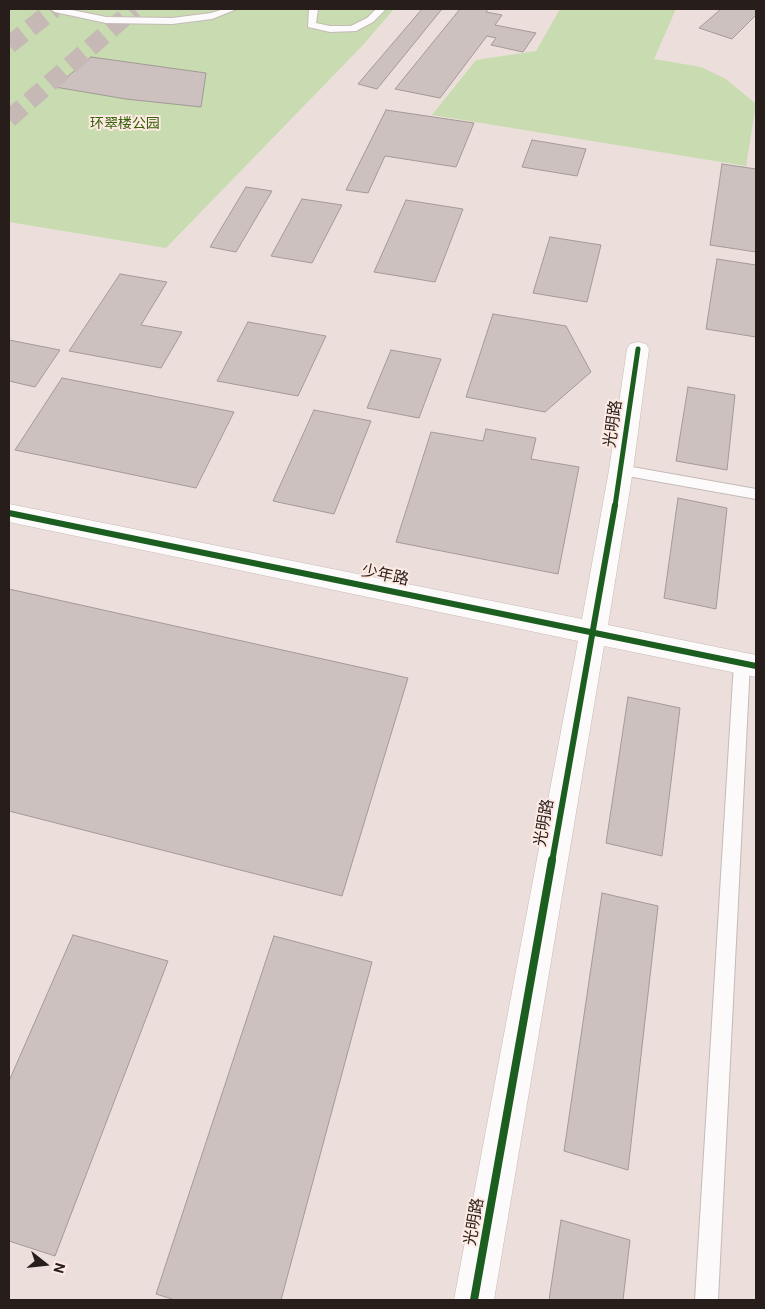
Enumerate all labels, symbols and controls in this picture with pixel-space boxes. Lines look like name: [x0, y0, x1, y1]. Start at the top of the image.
park label: 环翠楼公园: [90, 116, 160, 132]
street label: 光明路: [601, 399, 627, 449]
street label: 少年路: [360, 562, 410, 590]
street label: 光明路: [531, 798, 559, 848]
street label: 光明路: [461, 1197, 489, 1247]
north arrow: [20, 1239, 70, 1289]
text: N: [50, 1261, 68, 1275]

